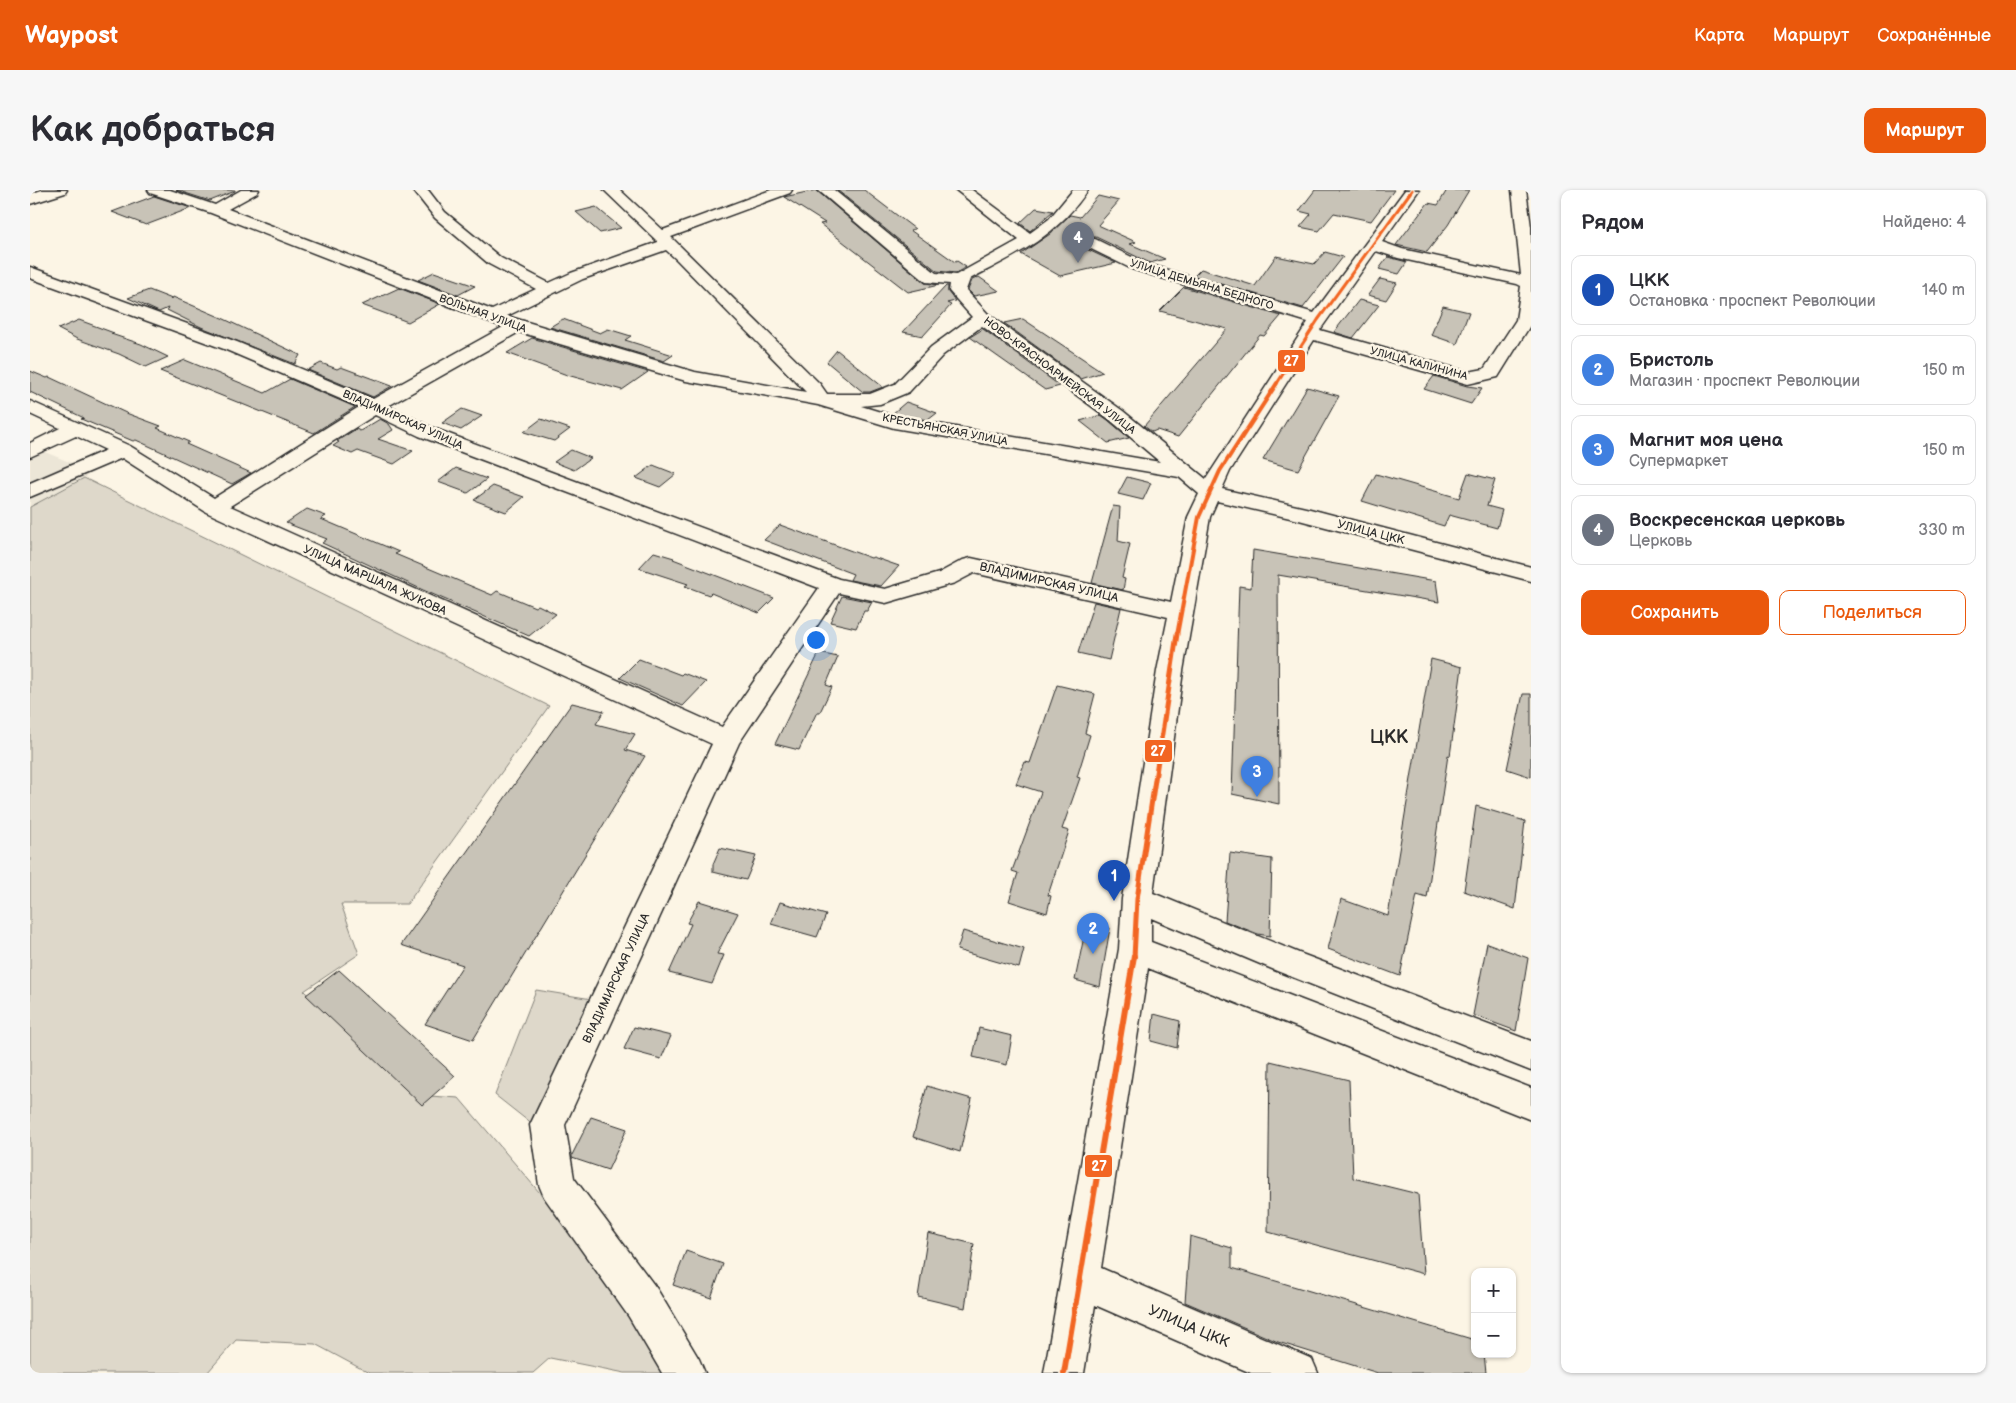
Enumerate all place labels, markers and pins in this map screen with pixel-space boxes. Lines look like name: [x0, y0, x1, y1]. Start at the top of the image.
pin: 4: [1062, 222, 1094, 263]
pin: 3: [1241, 756, 1273, 797]
pin: 1: [1098, 860, 1130, 901]
pin: 2: [1077, 913, 1109, 954]

